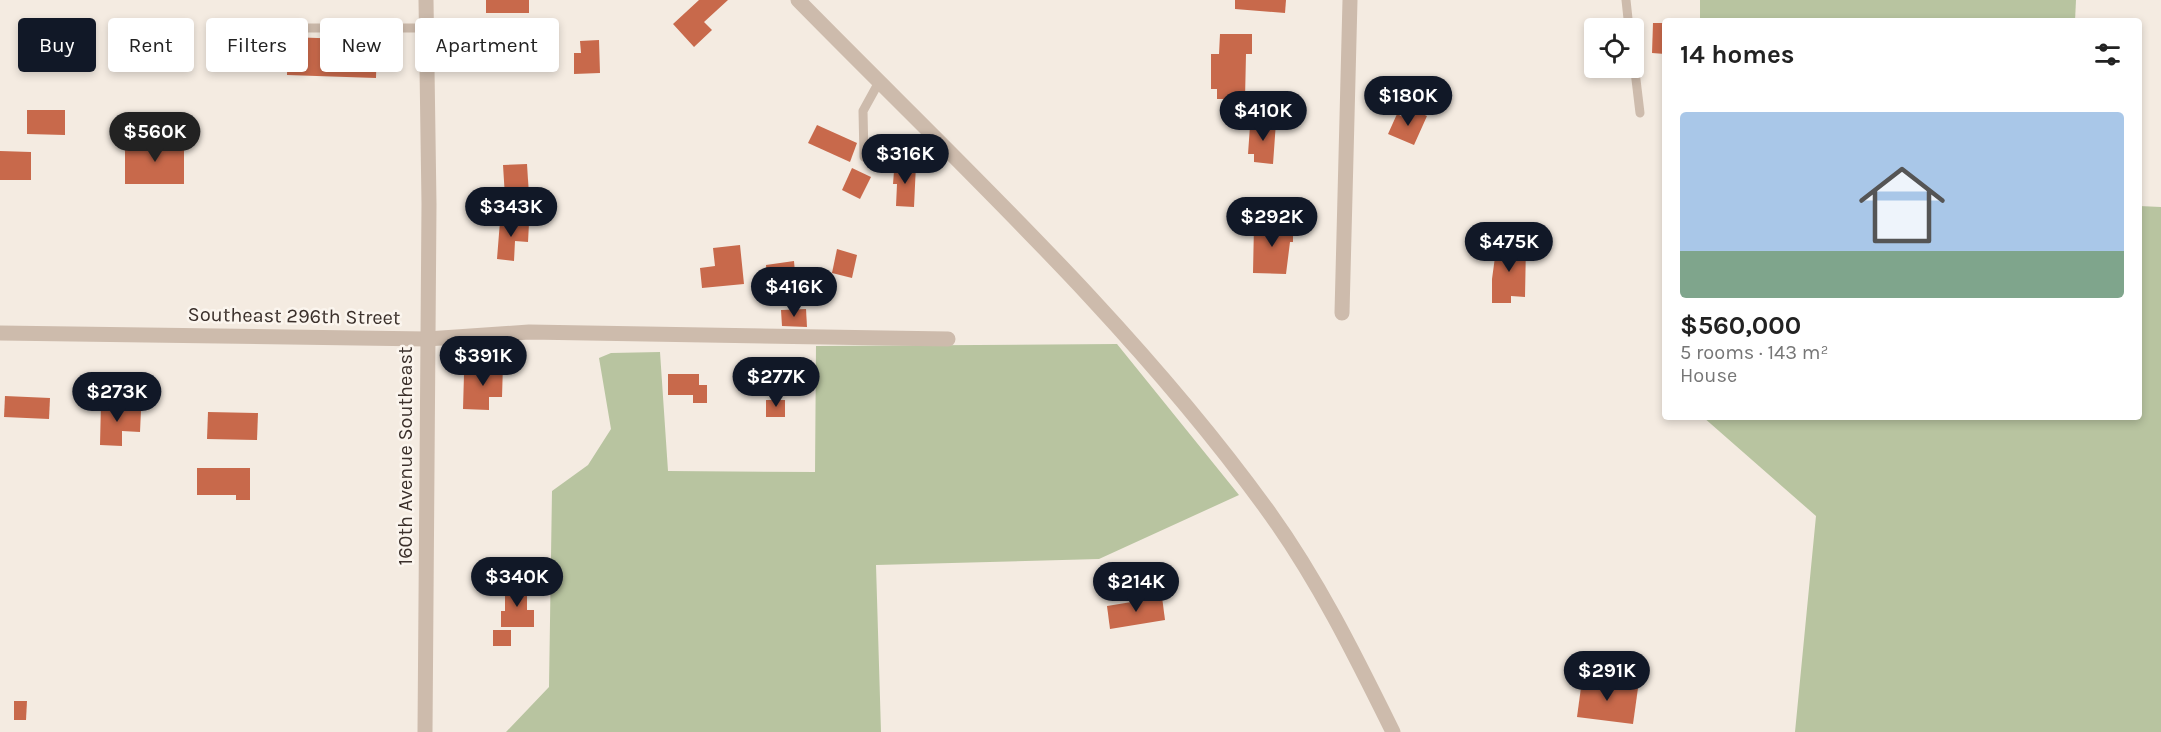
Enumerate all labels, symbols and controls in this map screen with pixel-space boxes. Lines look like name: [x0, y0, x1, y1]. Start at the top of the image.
chip: Buy: [18, 18, 96, 72]
chip: Rent: [108, 18, 194, 72]
chip: Filters: [206, 18, 308, 72]
chip: New: [320, 18, 403, 72]
chip: Apartment: [415, 18, 559, 72]
map controls: [1584, 18, 1644, 78]
button: locate: [1584, 18, 1644, 78]
icon: filters: [2091, 38, 2124, 71]
text: 14 homes: [1680, 39, 1794, 70]
pin: $180K: [1366, 76, 1450, 127]
text: $180K: [1378, 84, 1438, 107]
pin: $410K: [1221, 91, 1305, 142]
text: $410K: [1234, 99, 1292, 122]
pin: $560K: [113, 112, 197, 163]
text: $560K: [123, 120, 187, 143]
pin: $316K: [863, 134, 947, 185]
text: $316K: [876, 142, 934, 165]
icon: home: [1848, 151, 1956, 259]
pin: $343K: [469, 187, 553, 238]
text: $343K: [479, 195, 543, 218]
pin: $292K: [1230, 197, 1314, 248]
text: $292K: [1240, 205, 1304, 228]
pin: $475K: [1467, 222, 1551, 273]
text: $475K: [1479, 230, 1539, 253]
pin: $416K: [752, 267, 836, 318]
text: $416K: [765, 275, 823, 298]
street label: Southeast 296th Street: [187, 303, 401, 329]
text: $560,000: [1680, 310, 1801, 341]
pin: $391K: [441, 336, 525, 387]
text: 5 rooms · 143 m²: [1680, 341, 1829, 364]
text: $391K: [454, 344, 512, 367]
street label: 160th Avenue Southeast: [394, 346, 417, 565]
pin: $277K: [734, 357, 818, 408]
text: House: [1680, 364, 1737, 387]
text: $277K: [747, 365, 805, 388]
pin: $273K: [75, 372, 159, 423]
text: $273K: [86, 380, 148, 403]
pin: $340K: [475, 557, 559, 608]
pin: $214K: [1094, 562, 1178, 613]
text: $340K: [485, 565, 549, 588]
text: $214K: [1107, 570, 1165, 593]
pin: $291K: [1565, 651, 1649, 702]
text: $291K: [1578, 659, 1636, 682]

